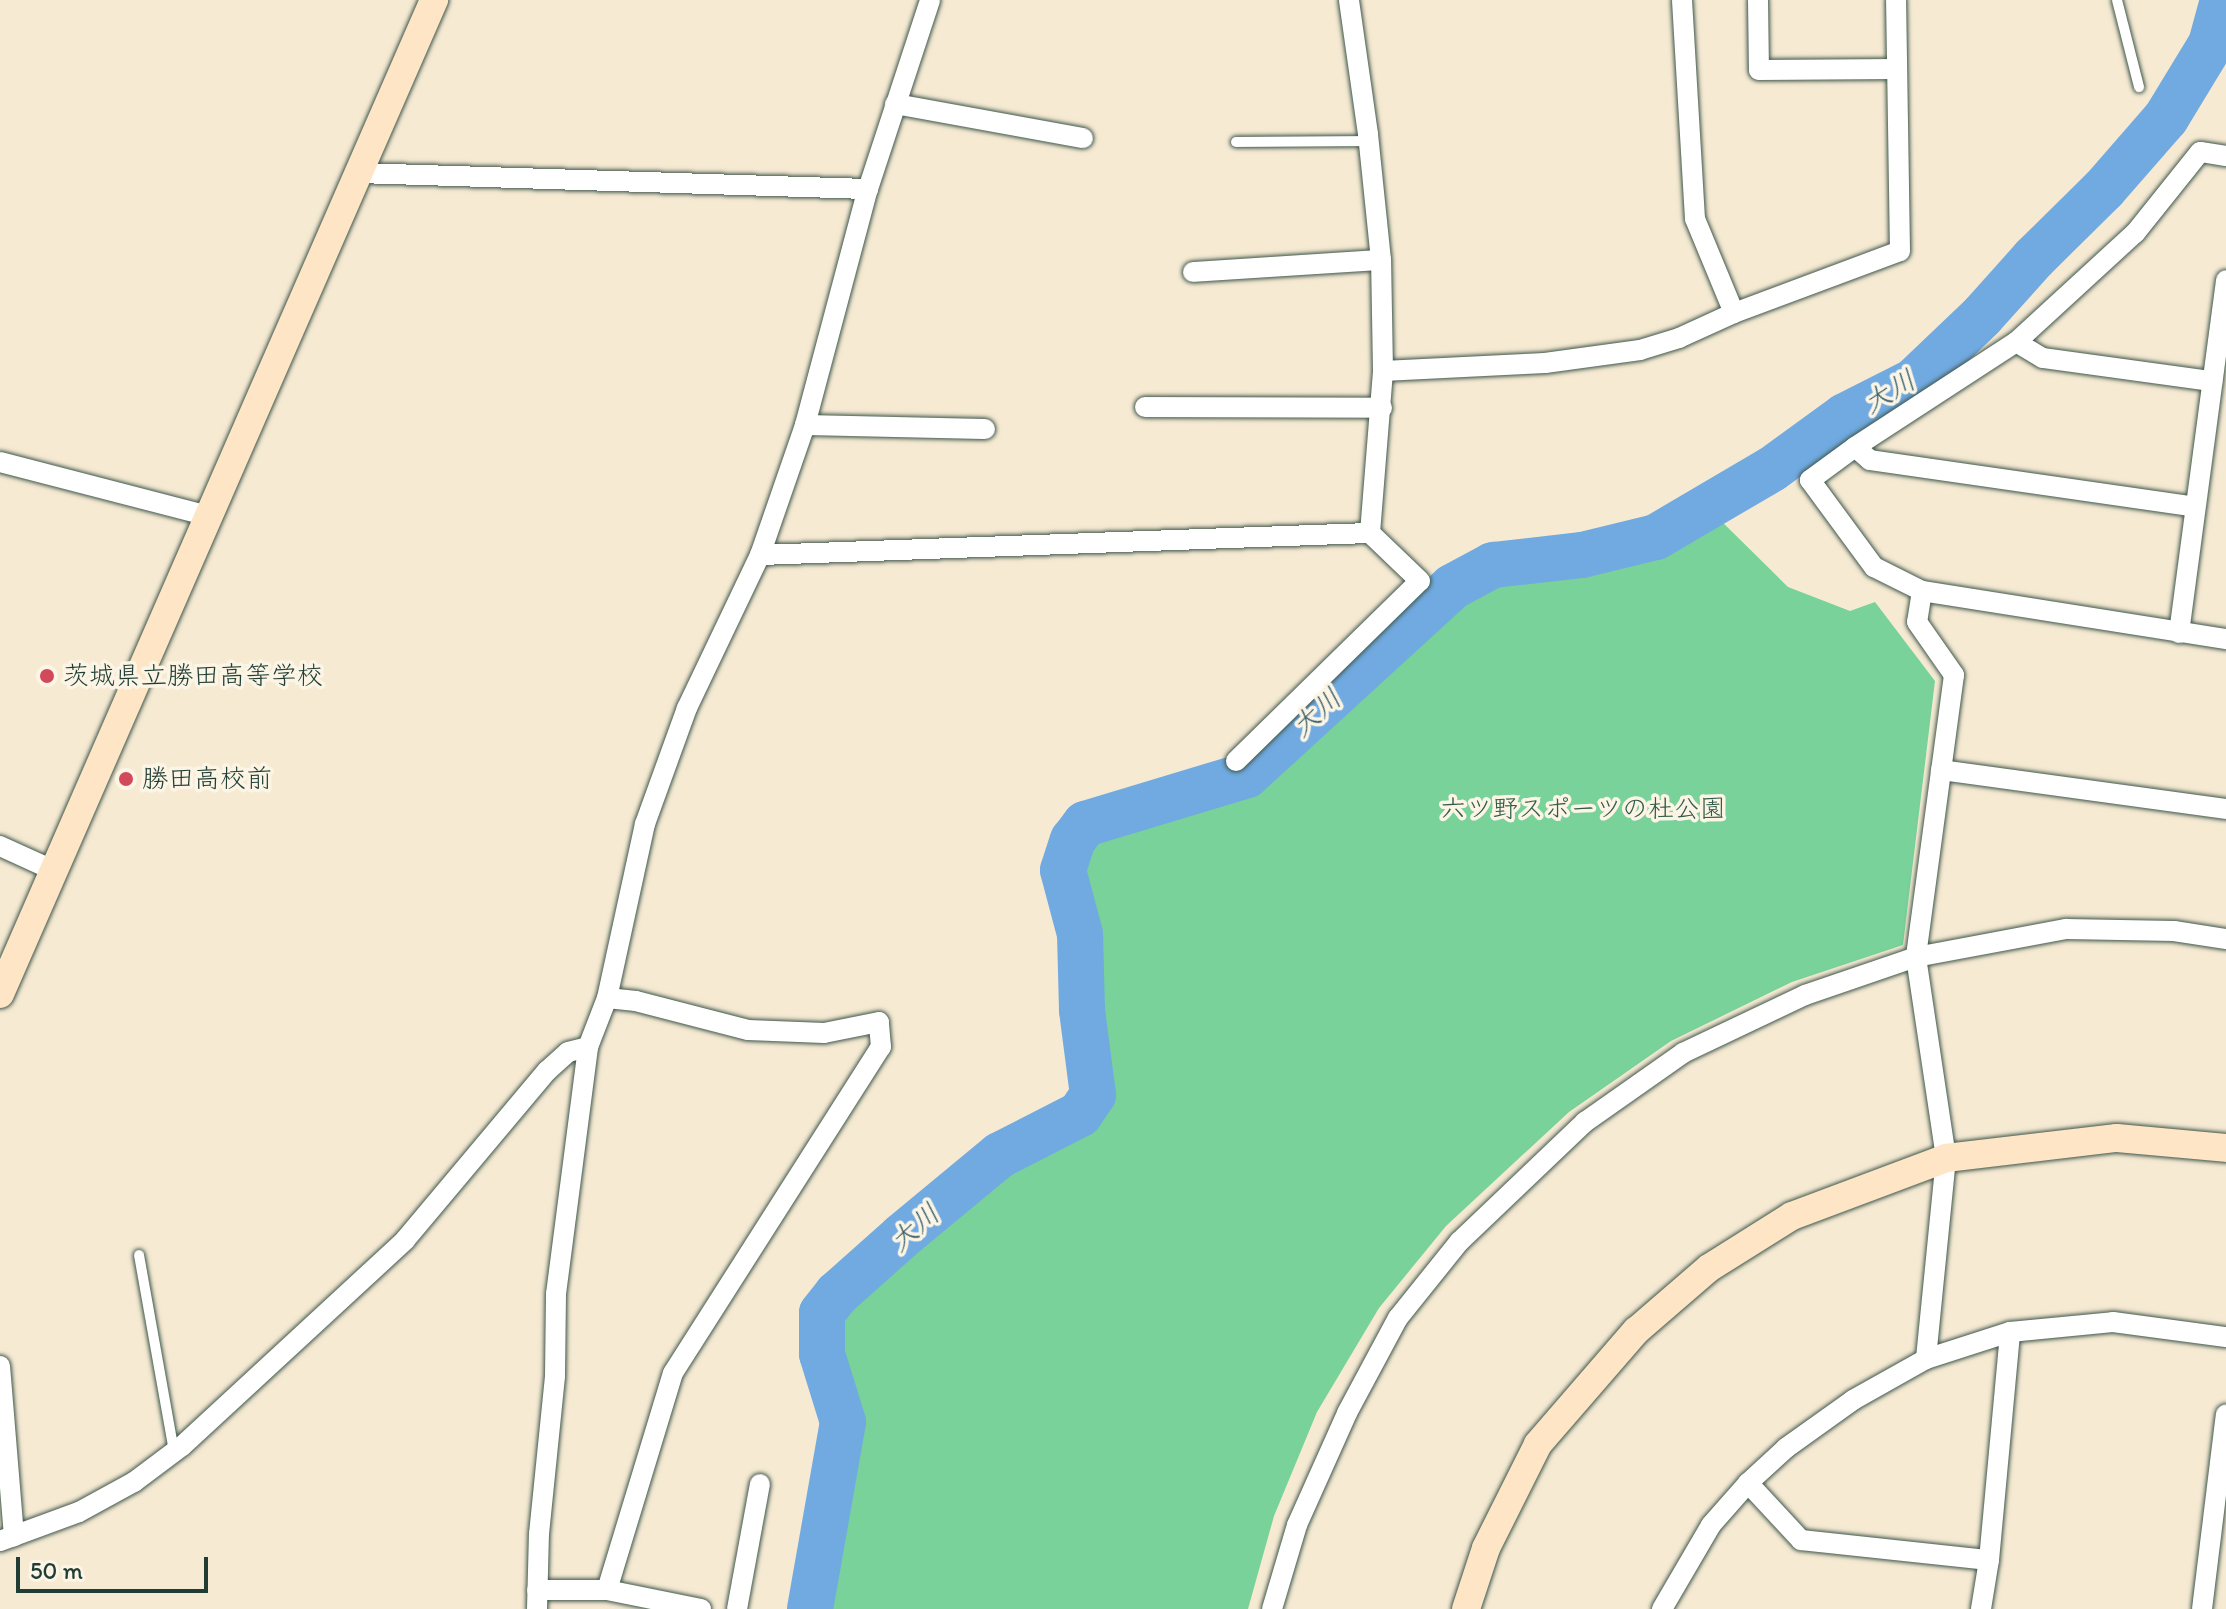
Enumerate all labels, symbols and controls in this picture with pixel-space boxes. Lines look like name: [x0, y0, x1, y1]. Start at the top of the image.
water label: 大川: [1856, 362, 1922, 420]
place label: 茨城県立勝田高等学校: [63, 660, 323, 692]
marker: 茨城県立勝田高等学校: [38, 667, 56, 685]
water label: 大川: [1284, 681, 1348, 743]
place label: 勝田高校前: [142, 763, 272, 795]
marker: 勝田高校前: [117, 770, 135, 788]
park label: 六ツ野スポーツの杜公園: [1440, 793, 1726, 825]
water label: 大川: [882, 1196, 946, 1258]
scale bar: [20, 1541, 212, 1591]
text: 50 m: [30, 1556, 83, 1585]

